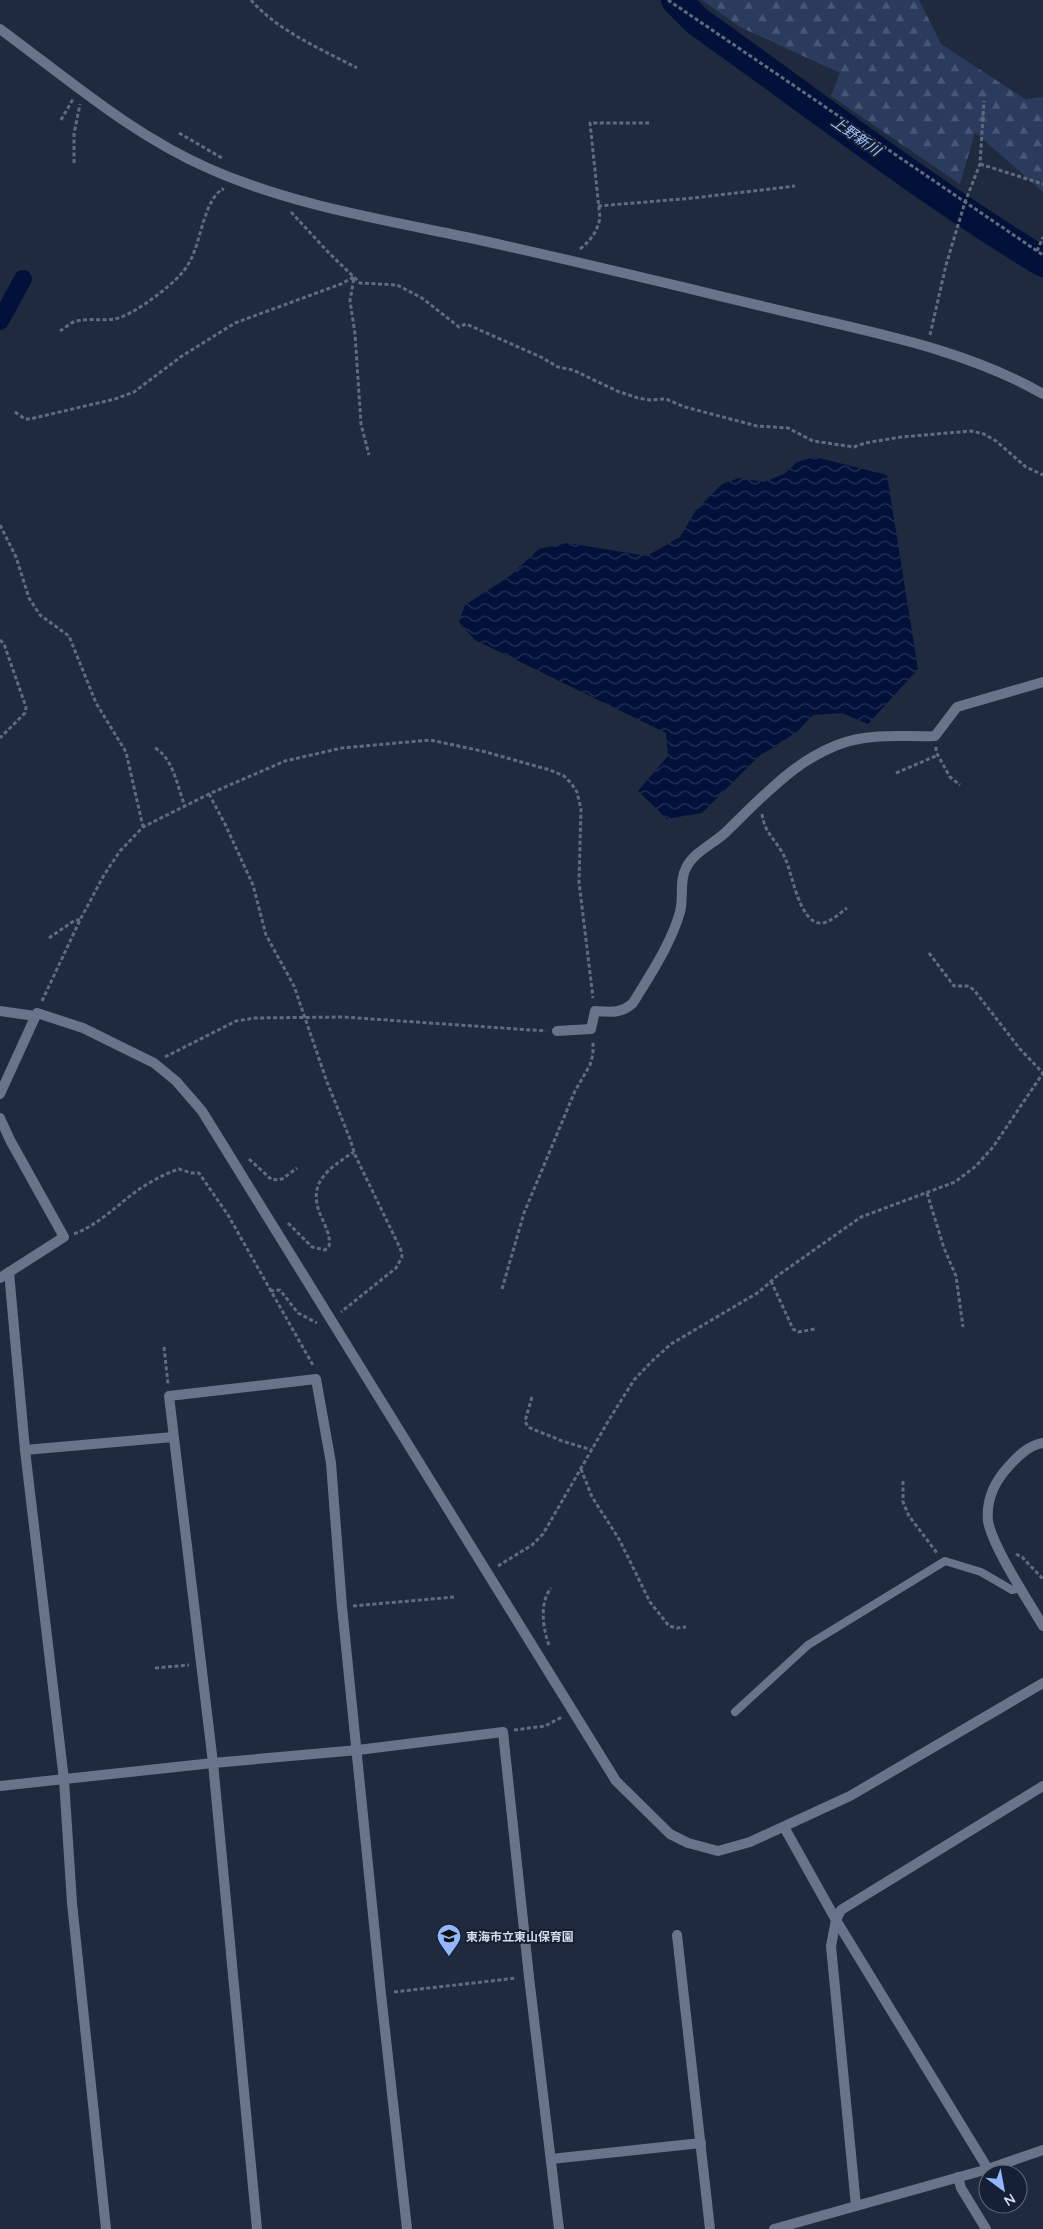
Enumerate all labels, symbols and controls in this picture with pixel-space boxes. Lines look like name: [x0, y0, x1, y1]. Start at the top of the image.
water label: 上野新川: [828, 113, 886, 161]
school or university icon: 東海市立東山保育園: [436, 1923, 462, 1957]
place label: 東海市立東山保育園: [466, 1929, 574, 1944]
north arrow: [978, 2164, 1028, 2214]
text: N: [1001, 2190, 1019, 2210]

